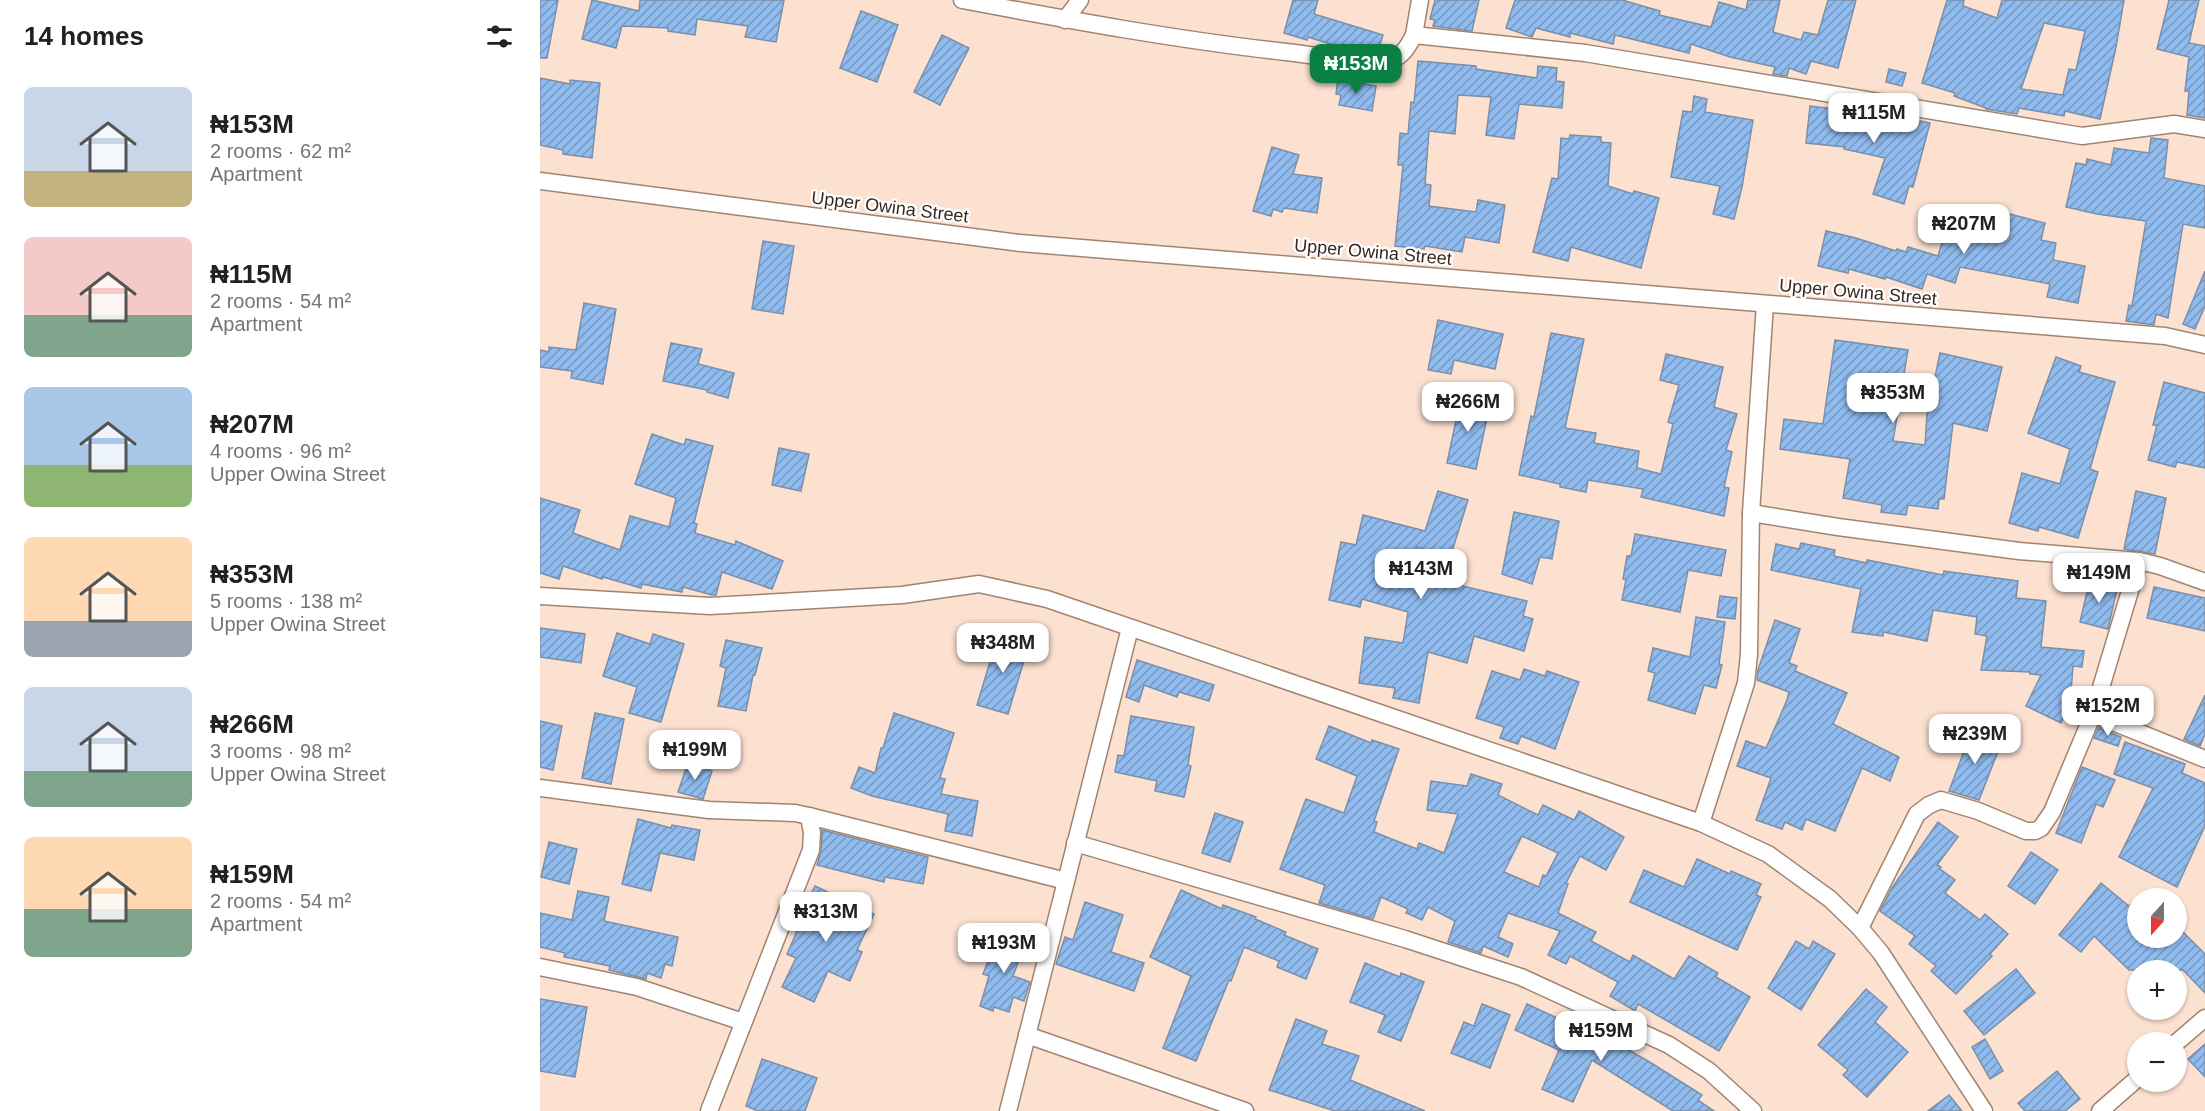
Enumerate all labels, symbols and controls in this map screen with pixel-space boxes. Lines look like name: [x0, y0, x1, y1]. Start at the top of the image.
icon: filters: [483, 20, 516, 53]
text: 14 homes: [24, 21, 144, 51]
pin: ₦153M: [1314, 44, 1398, 95]
text: ₦153M: [1324, 52, 1388, 74]
pin: ₦115M: [1832, 93, 1916, 144]
text: ₦115M: [1842, 101, 1906, 123]
text: ₦153M: [210, 109, 294, 139]
icon: home: [72, 111, 144, 183]
text: 2 rooms · 62 m²: [210, 140, 351, 162]
text: Apartment: [210, 163, 302, 185]
street label: Upper Owina Street: [810, 187, 970, 227]
pin: ₦207M: [1922, 204, 2006, 255]
text: ₦207M: [1932, 212, 1996, 234]
street label: Upper Owina Street: [1293, 235, 1453, 269]
text: ₦115M: [210, 259, 292, 289]
icon: home: [72, 261, 144, 333]
street label: Upper Owina Street: [1778, 275, 1938, 309]
text: 2 rooms · 54 m²: [210, 290, 351, 312]
text: Apartment: [210, 313, 302, 335]
pin: ₦353M: [1851, 373, 1935, 424]
text: ₦353M: [1861, 381, 1925, 403]
pin: ₦266M: [1426, 382, 1510, 433]
text: ₦266M: [1436, 390, 1500, 412]
text: ₦207M: [210, 409, 294, 439]
icon: home: [72, 411, 144, 483]
text: 4 rooms · 96 m²: [210, 440, 351, 462]
text: Upper Owina Street: [210, 463, 386, 485]
pin: ₦143M: [1379, 549, 1463, 600]
pin: ₦149M: [2057, 553, 2141, 604]
text: ₦143M: [1389, 557, 1453, 579]
text: ₦353M: [210, 559, 294, 589]
icon: home: [72, 561, 144, 633]
text: ₦149M: [2067, 561, 2131, 583]
text: 5 rooms · 138 m²: [210, 590, 362, 612]
text: Upper Owina Street: [210, 613, 386, 635]
pin: ₦348M: [961, 623, 1045, 674]
text: ₦348M: [971, 631, 1035, 653]
pin: ₦152M: [2066, 686, 2150, 737]
text: ₦152M: [2076, 694, 2140, 716]
text: ₦266M: [210, 709, 294, 739]
icon: home: [72, 711, 144, 783]
pin: ₦239M: [1933, 714, 2017, 765]
text: ₦239M: [1943, 722, 2007, 744]
pin: ₦199M: [653, 730, 737, 781]
text: ₦199M: [663, 738, 727, 760]
text: 3 rooms · 98 m²: [210, 740, 351, 762]
text: Upper Owina Street: [210, 763, 386, 785]
text: ₦159M: [210, 859, 294, 889]
icon: home: [72, 861, 144, 933]
north arrow: [2127, 888, 2187, 948]
map controls: [2127, 888, 2187, 1092]
text: 2 rooms · 54 m²: [210, 890, 351, 912]
pin: ₦313M: [784, 892, 868, 943]
text: ₦313M: [794, 900, 858, 922]
text: Apartment: [210, 913, 302, 935]
pin: ₦193M: [962, 923, 1046, 974]
text: ₦193M: [972, 931, 1036, 953]
button: +: [2127, 960, 2187, 1020]
pin: ₦159M: [1559, 1011, 1643, 1062]
text: ₦159M: [1569, 1019, 1633, 1041]
button: −: [2127, 1032, 2187, 1092]

